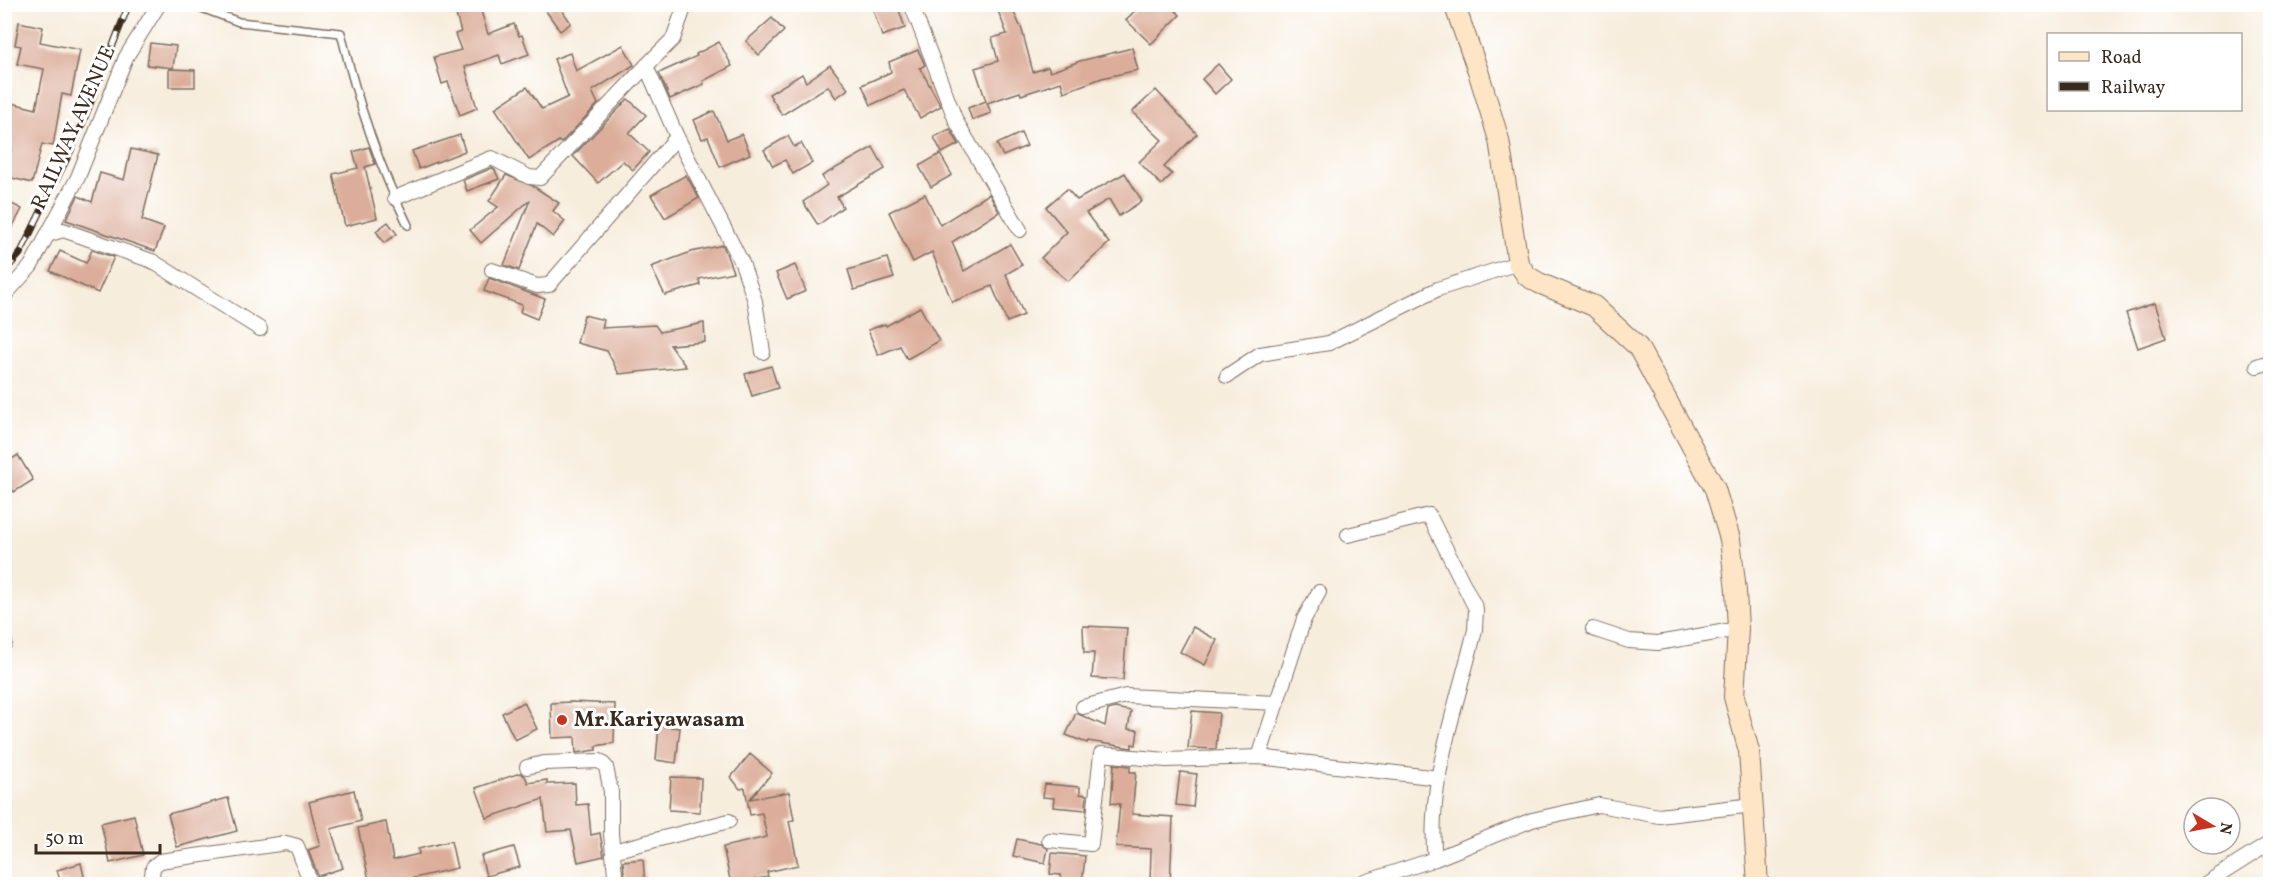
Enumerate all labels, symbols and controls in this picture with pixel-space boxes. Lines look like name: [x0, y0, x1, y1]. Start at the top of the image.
legend: [2047, 33, 2242, 111]
street label: RAILWAY AVENUE: [25, 41, 123, 215]
text: Road: [2101, 46, 2142, 71]
text: Railway: [2101, 76, 2165, 101]
place label: Mr.Kariyawasam: [574, 706, 745, 735]
marker: Mr.Kariyawasam: [555, 713, 569, 727]
north arrow: [2182, 796, 2242, 856]
scale bar: [36, 817, 160, 855]
text: N: [2213, 821, 2237, 836]
text: 50 m: [45, 827, 84, 852]

